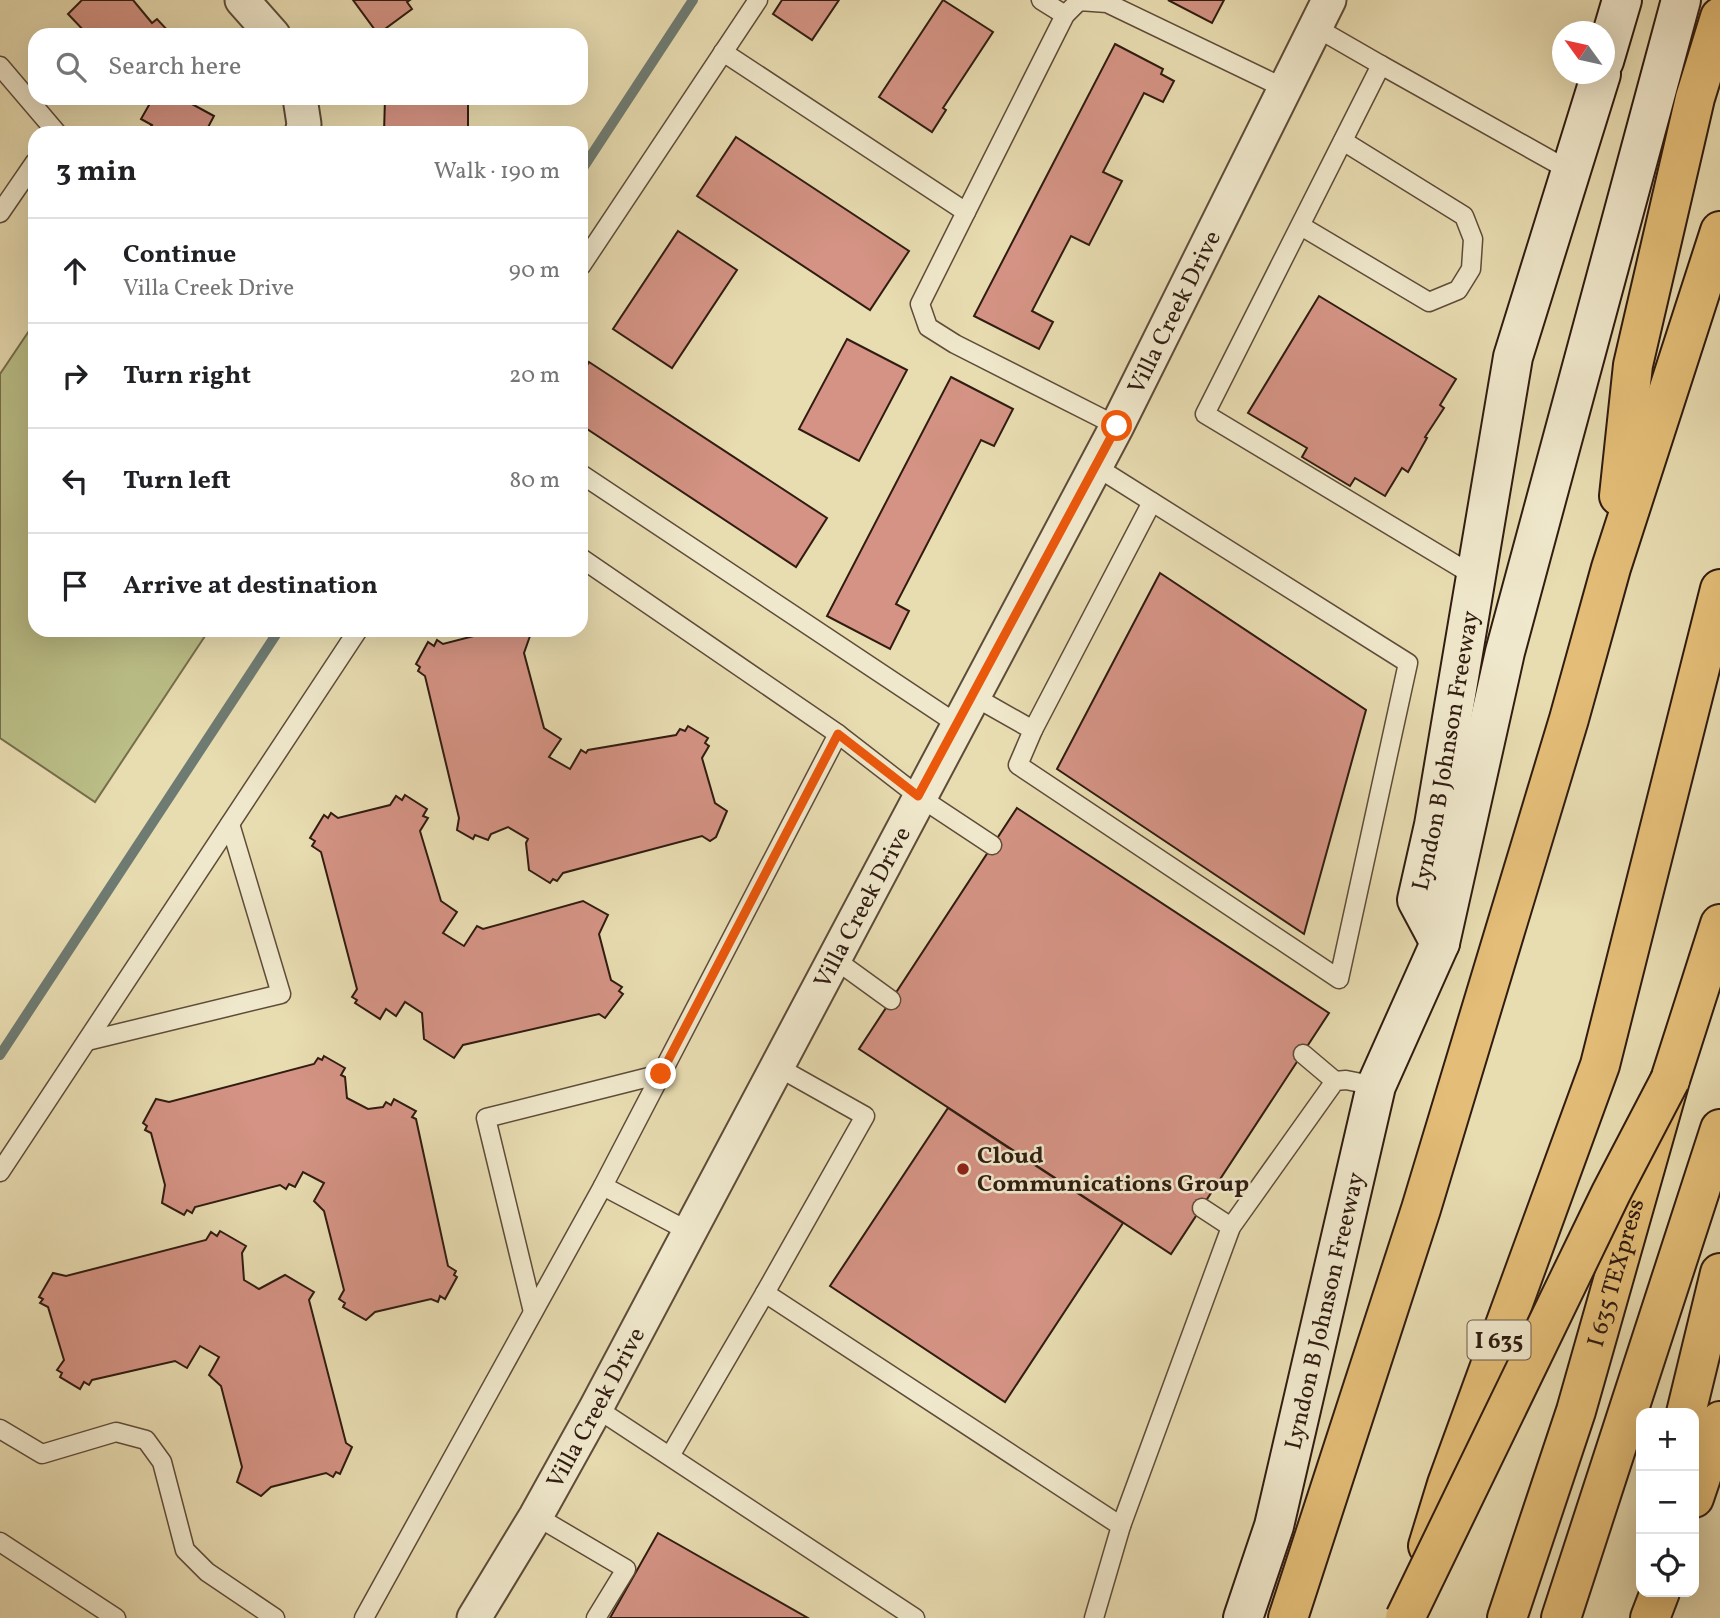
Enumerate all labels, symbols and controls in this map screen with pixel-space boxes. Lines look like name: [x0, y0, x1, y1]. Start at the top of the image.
north arrow: [1552, 21, 1615, 84]
search box: [28, 28, 588, 105]
icon: search: [52, 48, 90, 86]
text: Search here: [108, 49, 241, 85]
text: 3 min: [56, 151, 137, 193]
text: Walk · 190 m: [434, 156, 560, 188]
street label: Villa Creek Drive: [1121, 225, 1231, 400]
text: Continue: [123, 237, 236, 273]
icon: ahead: [56, 252, 94, 290]
text: 90 m: [509, 255, 560, 287]
text: Villa Creek Drive: [123, 273, 294, 305]
icon: right: [56, 357, 94, 395]
text: Turn right: [123, 358, 251, 394]
text: 20 m: [509, 360, 560, 392]
route start: [1101, 410, 1132, 441]
icon: left: [56, 462, 94, 500]
text: Turn left: [123, 463, 231, 499]
text: 80 m: [510, 465, 560, 497]
icon: arrive: [56, 567, 94, 605]
text: Arrive at destination: [123, 568, 378, 604]
street label: Lyndon B Johnson Freeway: [1405, 608, 1489, 894]
street label: Villa Creek Drive: [807, 821, 920, 995]
route end: [645, 1058, 676, 1089]
place label: Cloud Communications Group: [977, 1140, 1249, 1202]
marker: Cloud Communications Group: [955, 1161, 971, 1177]
street label: Lyndon B Johnson Freeway: [1277, 1169, 1374, 1453]
street label: I 635 TEXpress: [1580, 1195, 1654, 1351]
road number: I 635: [1468, 1320, 1530, 1359]
street label: Villa Creek Drive: [540, 1322, 655, 1495]
map controls: [1636, 1408, 1699, 1597]
button: +: [1636, 1408, 1699, 1471]
button: −: [1636, 1471, 1699, 1534]
button: locate: [1636, 1534, 1699, 1597]

